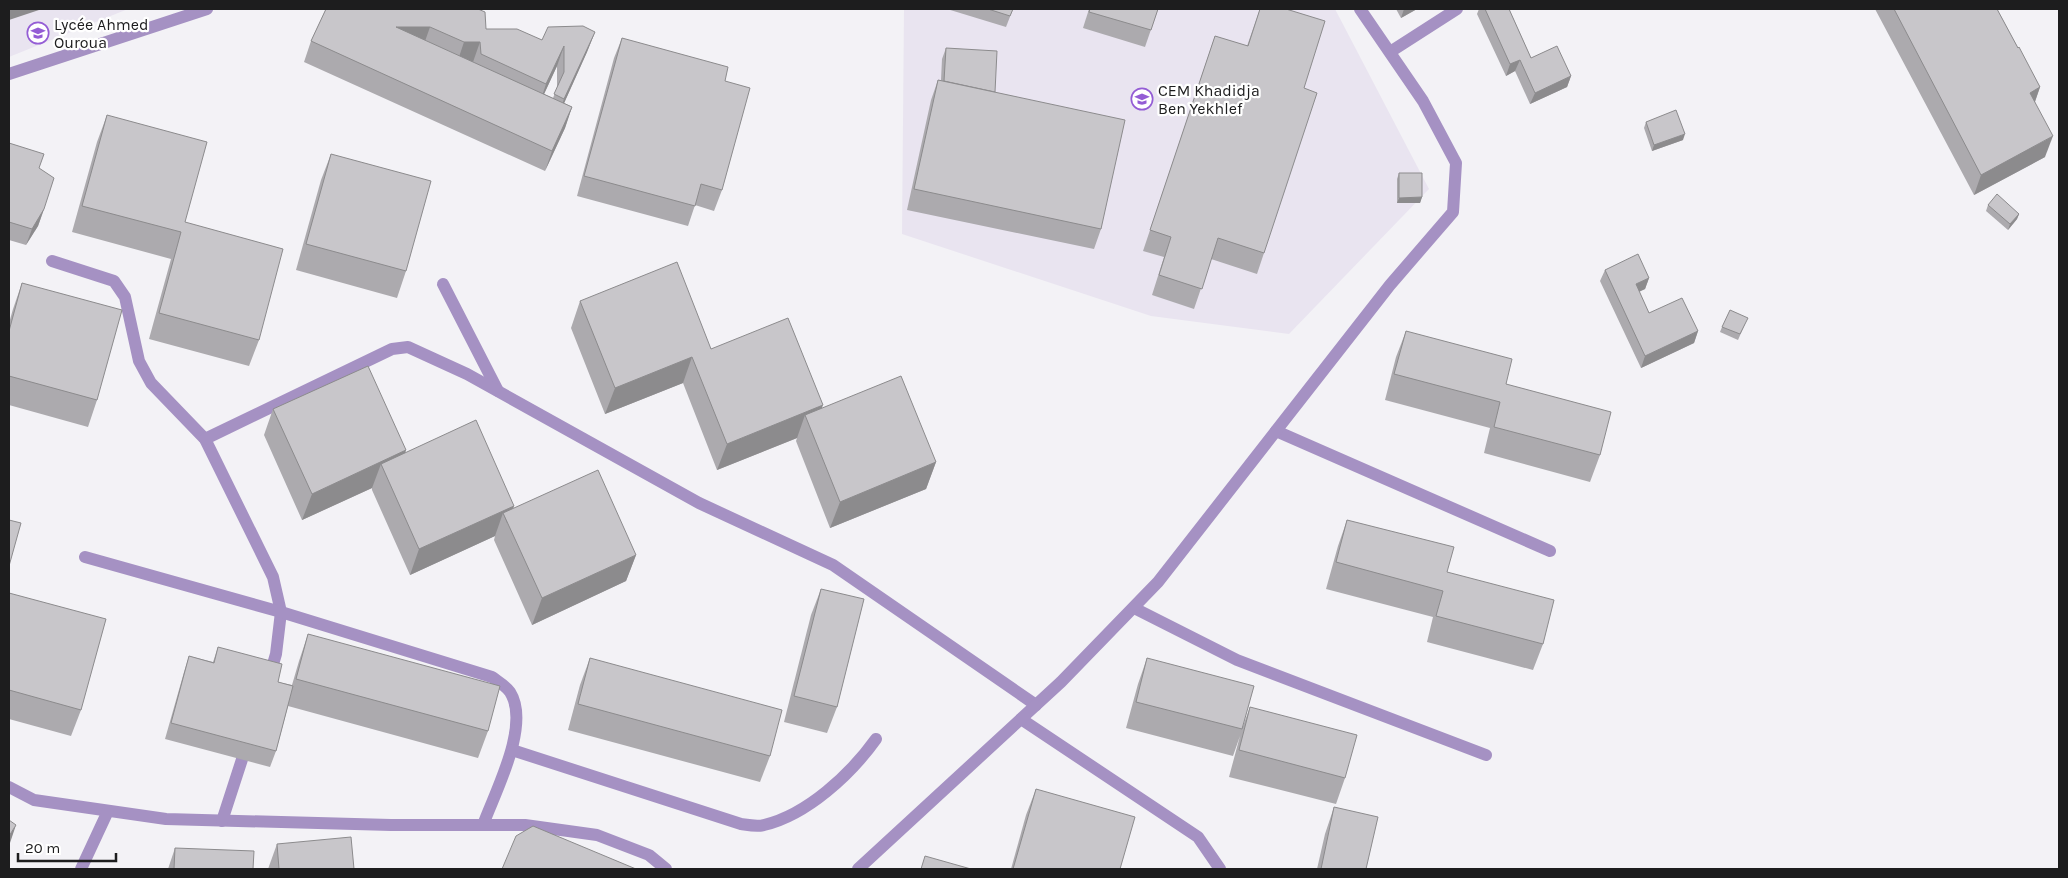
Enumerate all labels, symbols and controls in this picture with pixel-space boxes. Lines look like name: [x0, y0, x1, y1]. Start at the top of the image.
place label: Lycée Ahmed Ouroua: [54, 15, 148, 52]
school or university icon: Lycée Ahmed Ouroua: [26, 21, 50, 45]
place label: CEM Khadidja Ben Yekhlef: [1158, 81, 1260, 118]
school or university icon: CEM Khadidja Ben Yekhlef: [1130, 87, 1154, 111]
scale bar: [18, 830, 115, 862]
text: 20 m: [25, 839, 60, 857]

